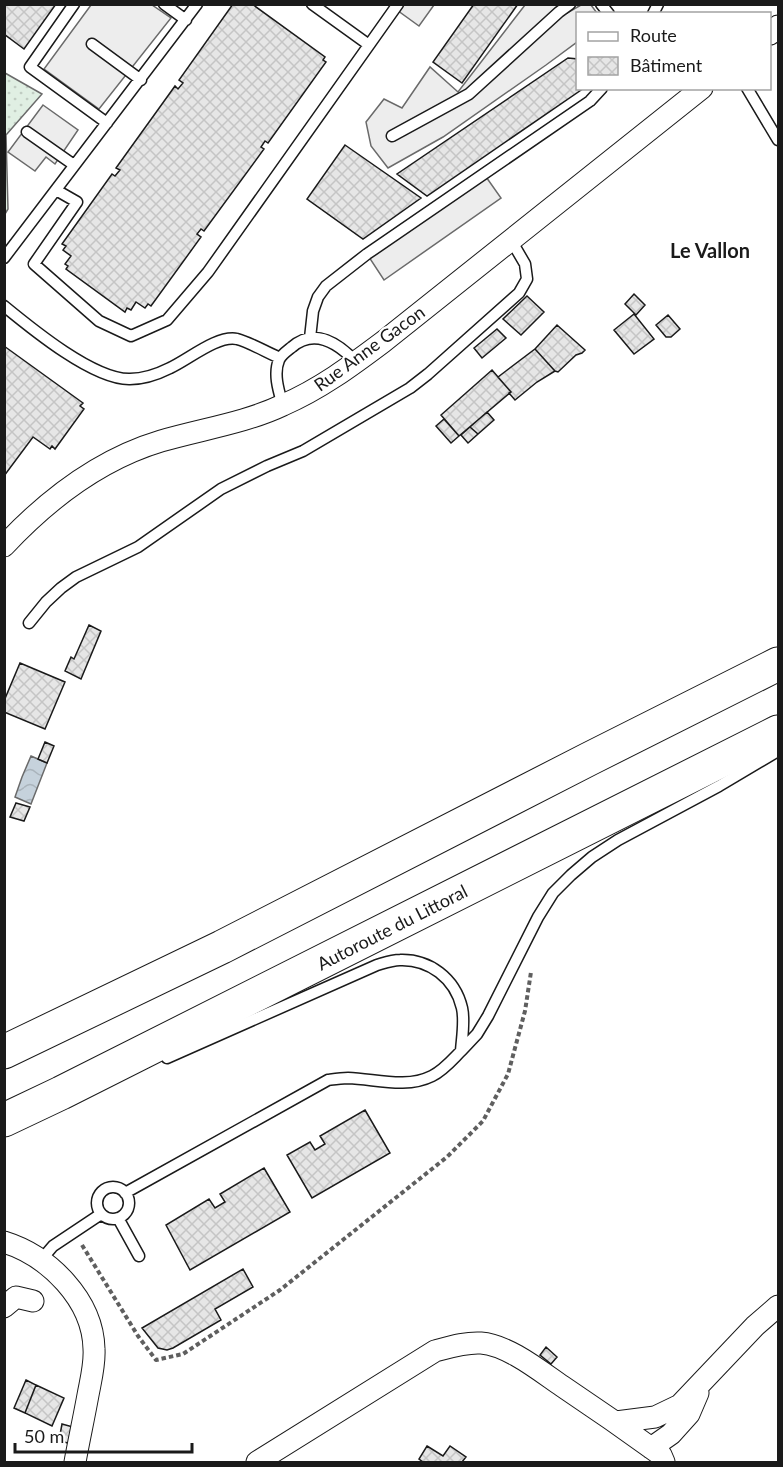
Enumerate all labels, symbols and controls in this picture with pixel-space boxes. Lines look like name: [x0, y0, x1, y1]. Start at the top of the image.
legend: [576, 12, 771, 90]
text: Route: [630, 24, 677, 46]
text: Bâtiment: [630, 54, 703, 76]
district label: Le Vallon: [670, 238, 750, 262]
street label: Rue Anne Gacon: [309, 300, 429, 396]
street label: Autoroute du Littoral: [313, 880, 471, 974]
scale bar: [15, 1416, 192, 1454]
text: 50 m: [24, 1425, 64, 1447]

